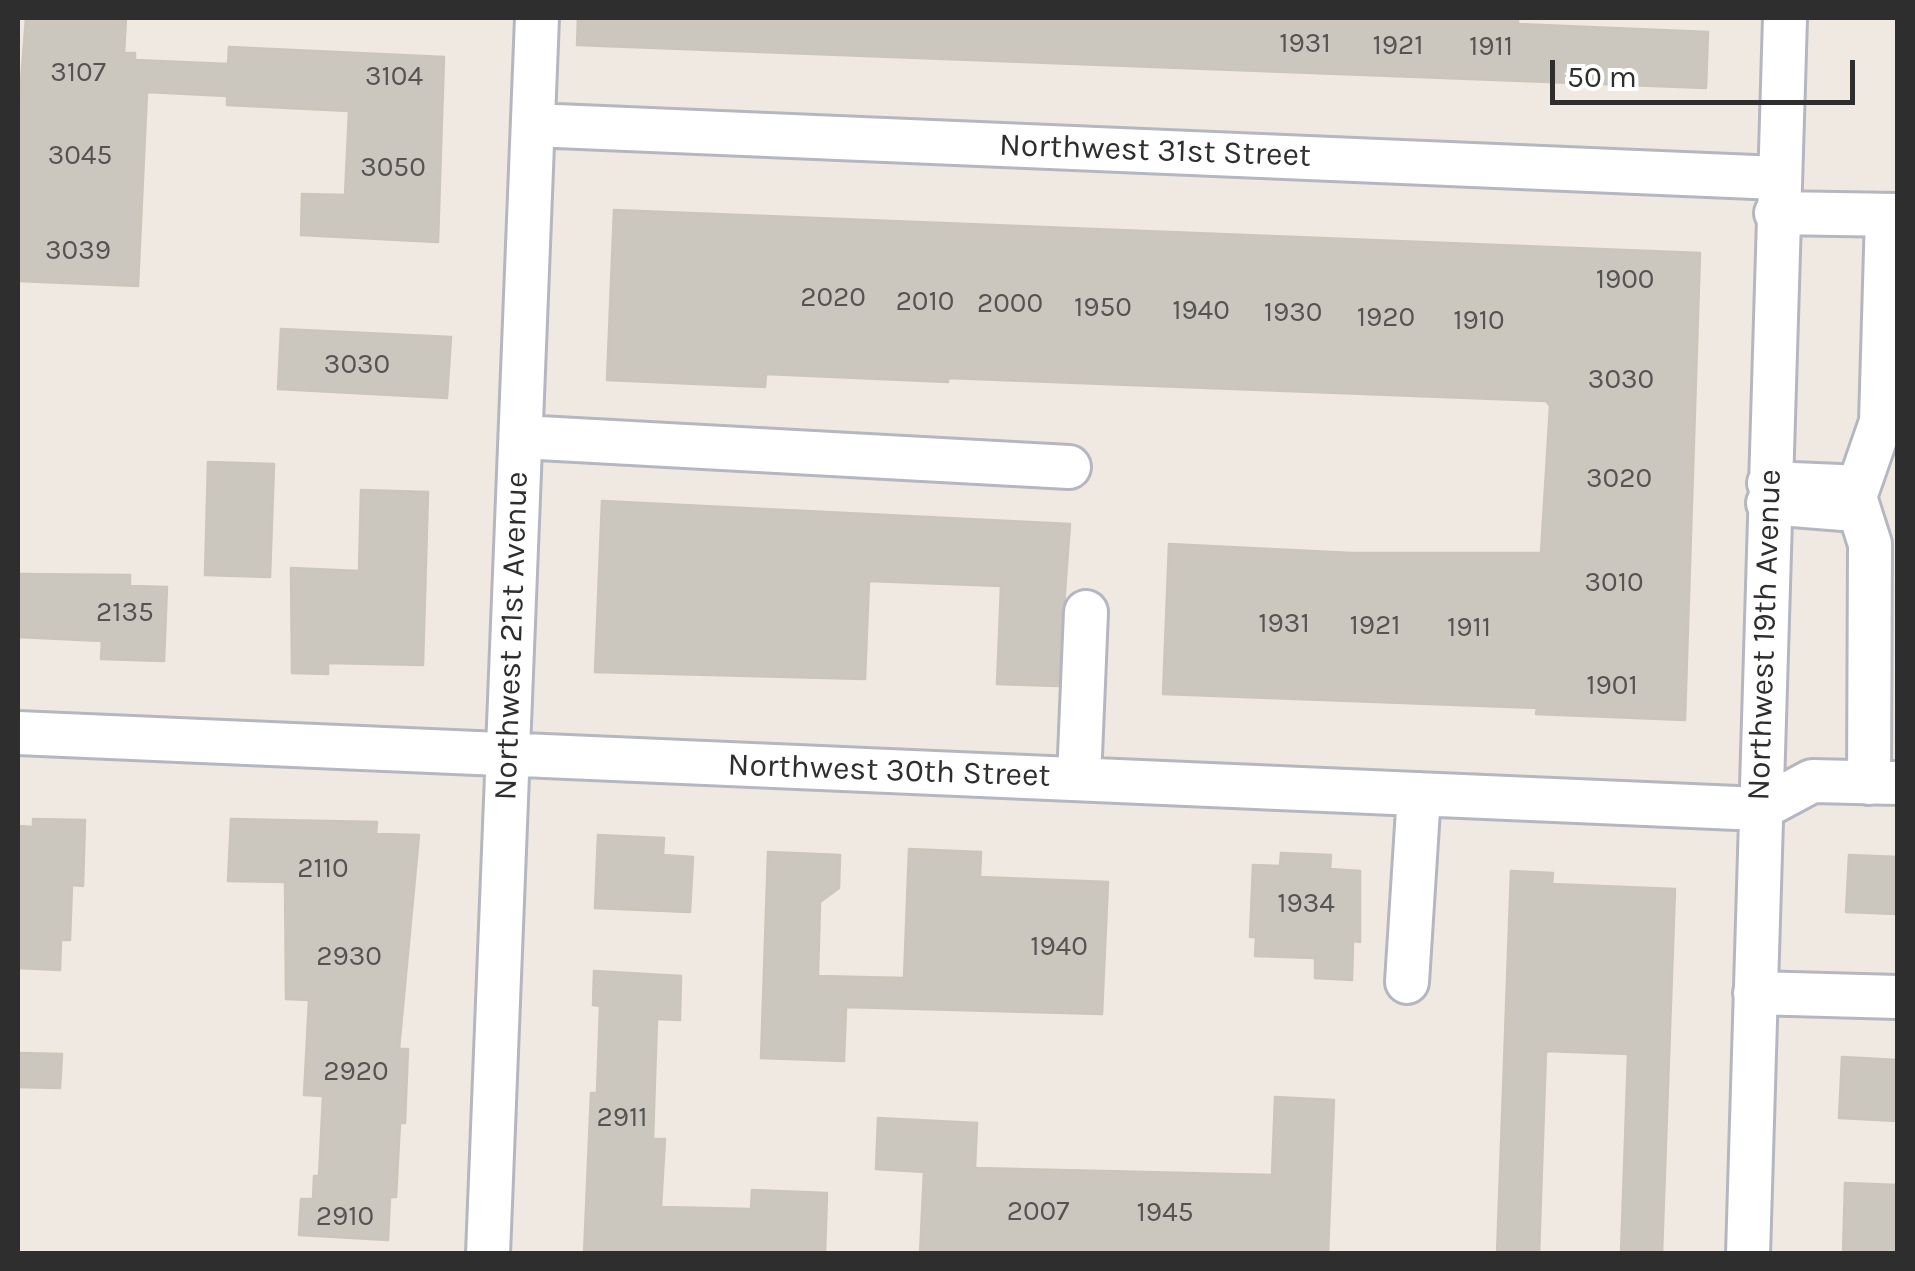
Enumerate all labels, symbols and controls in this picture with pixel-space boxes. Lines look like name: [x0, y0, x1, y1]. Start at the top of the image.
house number: 1931: [1279, 27, 1331, 61]
house number: 1921: [1373, 29, 1423, 63]
house number: 1911: [1469, 30, 1513, 64]
scale bar: [1555, 40, 1860, 102]
house number: 3107: [50, 56, 106, 90]
text: 50 m: [1567, 59, 1637, 95]
house number: 3104: [365, 60, 423, 94]
street label: Northwest 31st Street: [998, 126, 1312, 176]
house number: 3045: [48, 139, 112, 173]
house number: 3050: [360, 151, 426, 185]
house number: 3039: [45, 234, 111, 268]
house number: 1900: [1596, 263, 1654, 297]
house number: 2020: [800, 281, 866, 315]
house number: 2010: [896, 285, 954, 319]
house number: 2000: [977, 287, 1043, 321]
house number: 1950: [1074, 291, 1132, 325]
house number: 1940: [1172, 294, 1230, 328]
house number: 1930: [1264, 296, 1322, 330]
house number: 1920: [1357, 301, 1415, 335]
house number: 1910: [1453, 304, 1505, 338]
house number: 3030: [324, 348, 390, 382]
house number: 3030: [1588, 363, 1654, 397]
house number: 3020: [1586, 462, 1652, 496]
street label: Northwest 19th Avenue: [1740, 469, 1790, 801]
street label: Northwest 21st Avenue: [487, 471, 537, 801]
house number: 3010: [1584, 566, 1644, 600]
house number: 2135: [96, 596, 154, 630]
house number: 1931: [1258, 607, 1310, 641]
house number: 1921: [1350, 609, 1400, 643]
house number: 1911: [1447, 611, 1491, 645]
house number: 1901: [1586, 669, 1638, 703]
street label: Northwest 30th Street: [727, 746, 1051, 796]
house number: 2110: [297, 852, 349, 886]
house number: 1934: [1277, 887, 1335, 921]
house number: 1940: [1030, 930, 1088, 964]
house number: 2930: [316, 940, 382, 974]
house number: 2920: [323, 1055, 389, 1089]
house number: 2911: [597, 1101, 647, 1135]
house number: 2007: [1007, 1195, 1069, 1229]
house number: 1945: [1137, 1196, 1193, 1230]
house number: 2910: [316, 1200, 374, 1234]

